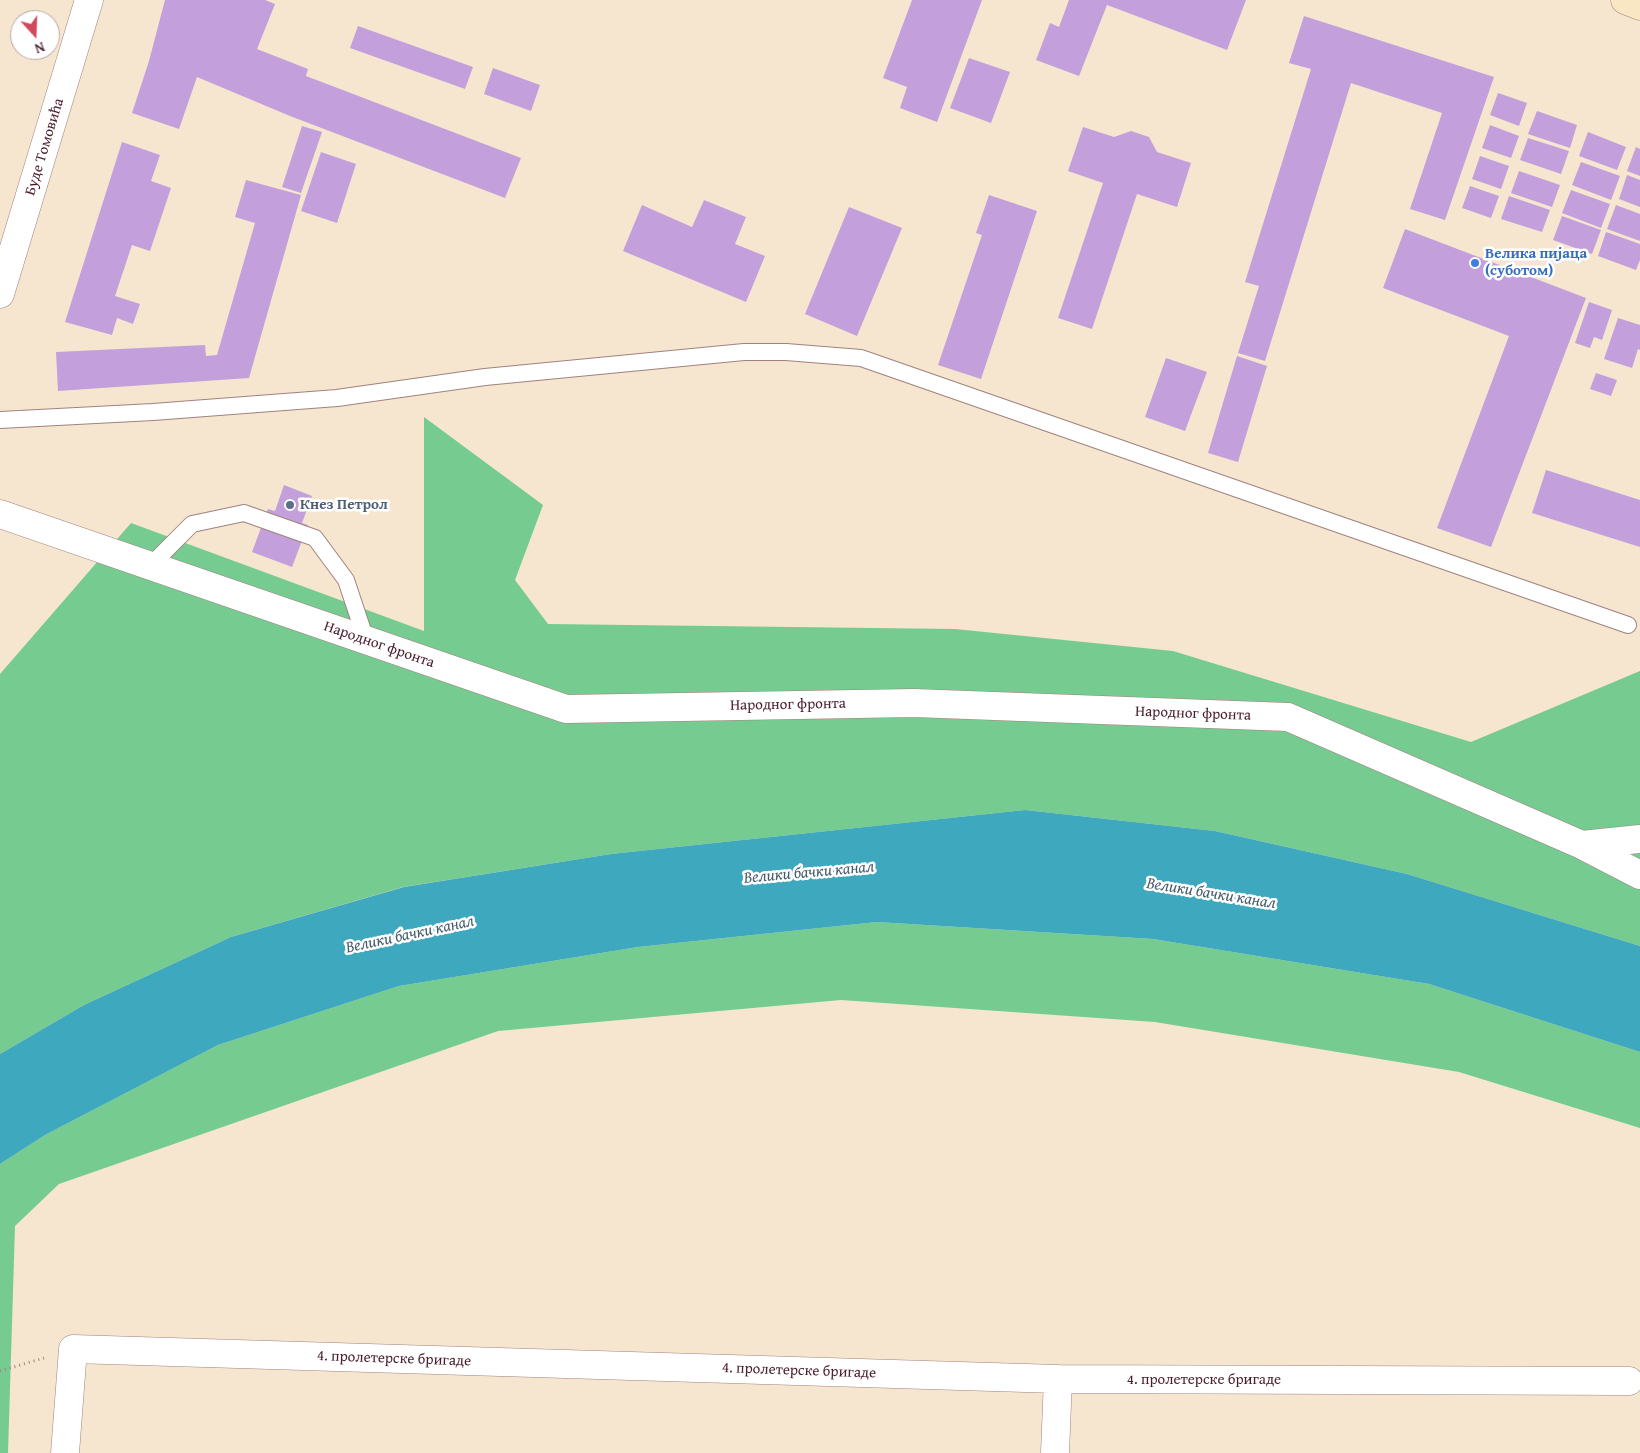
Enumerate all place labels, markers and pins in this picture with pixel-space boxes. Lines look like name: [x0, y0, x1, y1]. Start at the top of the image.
place label: Велика пијаца (суботом): [1485, 245, 1587, 280]
marker: Велика пијаца (суботом): [1469, 257, 1481, 269]
place label: Кнез Петрол: [300, 496, 388, 514]
marker: Кнез Петрол: [284, 499, 296, 511]

